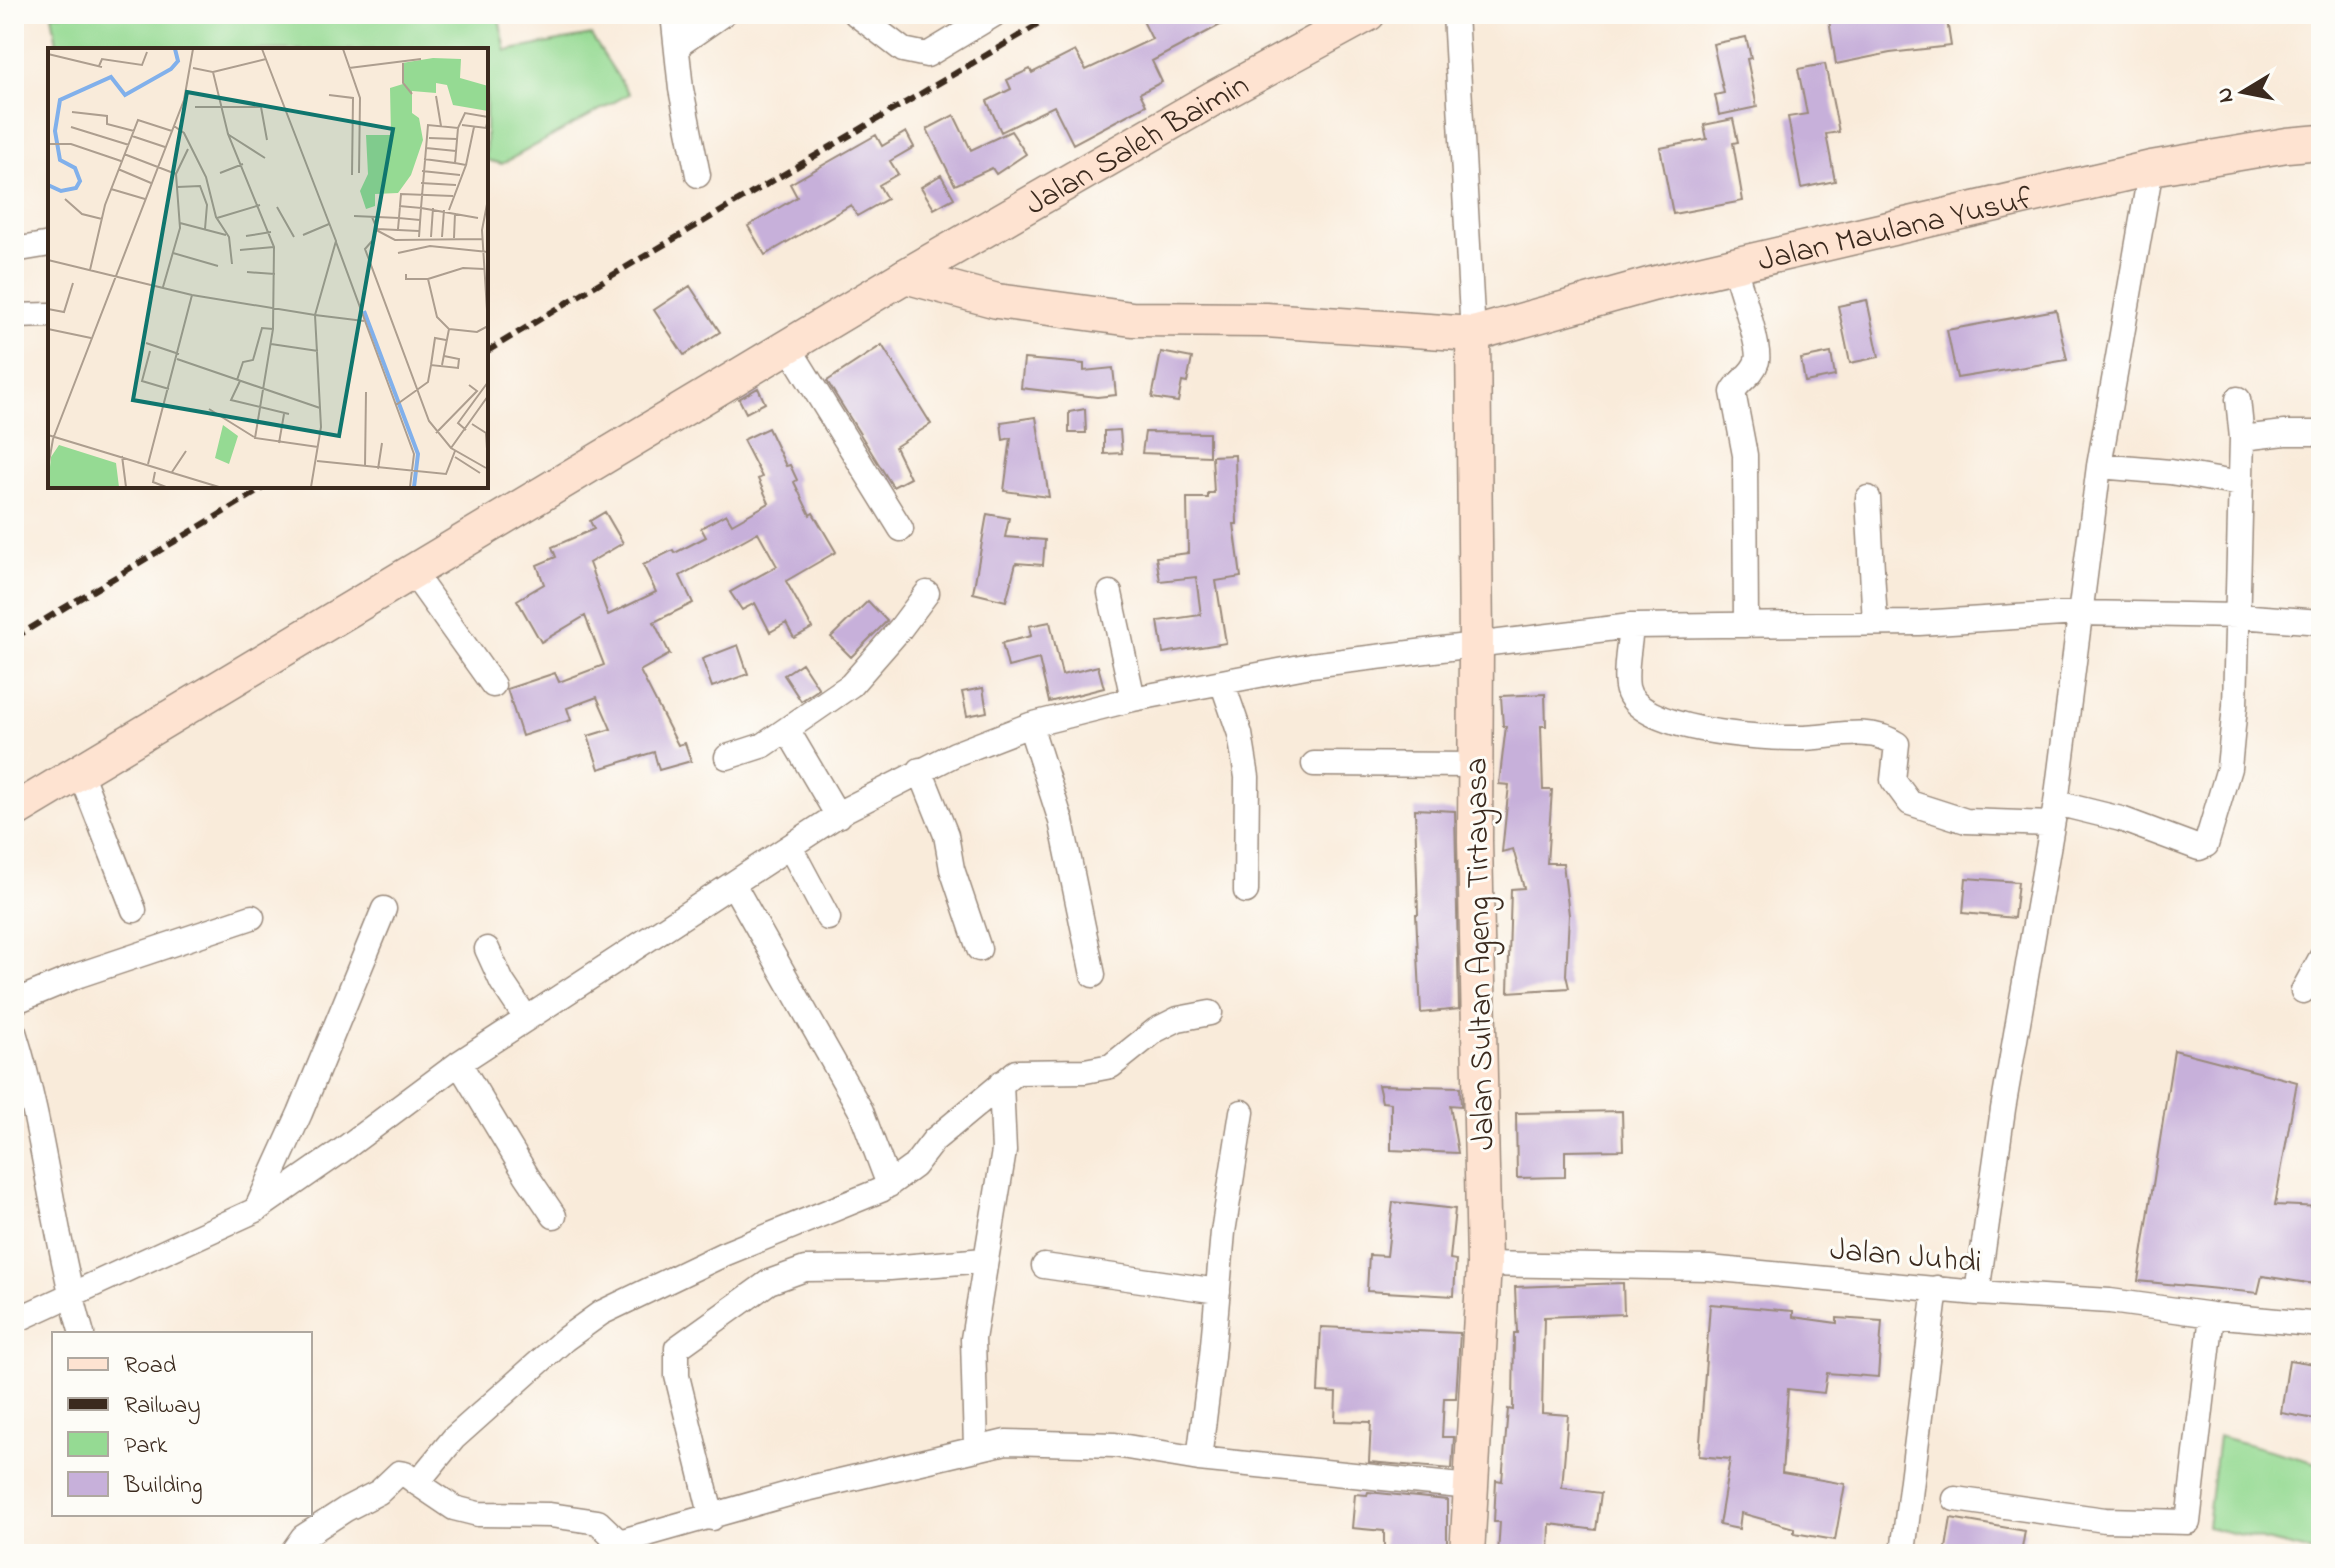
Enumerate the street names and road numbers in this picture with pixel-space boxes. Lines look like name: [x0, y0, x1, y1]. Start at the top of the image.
street label: Jalan Saleh Baimin: [1017, 63, 1258, 229]
street label: Jalan Maulana Yusuf: [1754, 176, 2037, 286]
street label: Jalan Sultan Ageng Tirtayasa: [1455, 757, 1508, 1151]
street label: Jalan Juhdi: [1828, 1227, 1984, 1288]

